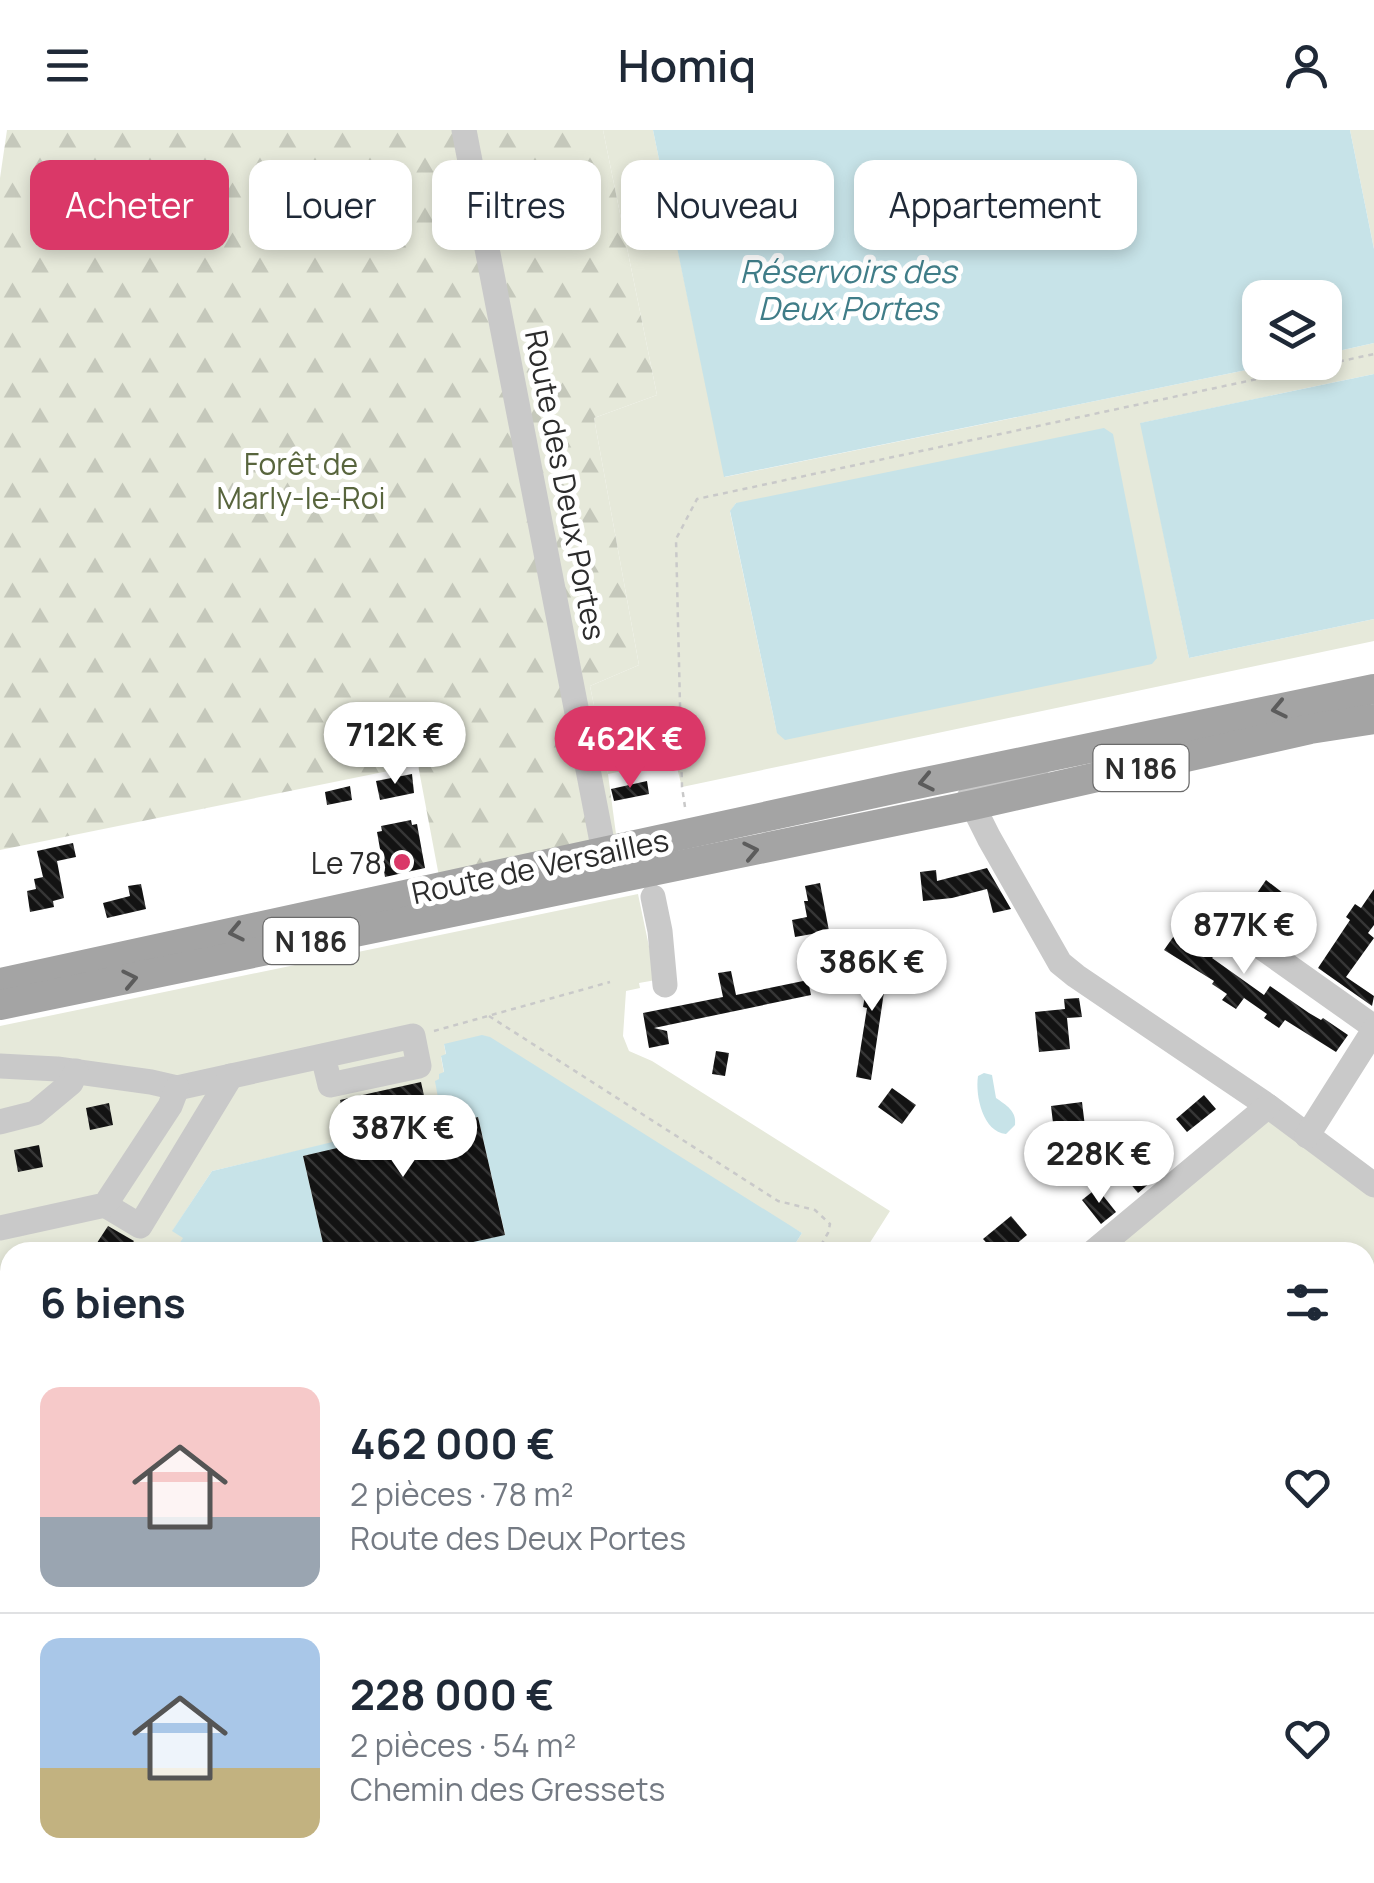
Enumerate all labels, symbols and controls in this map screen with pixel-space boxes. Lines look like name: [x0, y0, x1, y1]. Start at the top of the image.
text: Homiq: [618, 34, 756, 96]
icon: menu: [40, 38, 95, 93]
icon: person: [1279, 38, 1334, 93]
chip: Acheter: [30, 160, 229, 250]
chip: Louer: [249, 160, 412, 250]
chip: Filtres: [432, 160, 601, 250]
chip: Nouveau: [621, 160, 834, 250]
chip: Appartement: [854, 160, 1137, 250]
water label: Réservoirs des Deux Portes: [740, 249, 958, 330]
map controls: [1242, 280, 1342, 380]
button: layers: [1242, 280, 1342, 380]
street label: Route des Deux Portes: [516, 326, 616, 644]
park label: Forêt de Marly-le-Roi: [217, 443, 385, 518]
one-way arrow: [1270, 698, 1287, 719]
pin: 712K €: [314, 702, 476, 787]
pin: 462K €: [549, 706, 711, 791]
text: 712K €: [346, 712, 444, 756]
text: 462K €: [577, 716, 683, 760]
road number: N 186: [1094, 745, 1188, 791]
one-way arrow: [918, 771, 935, 792]
street label: Route de Versailles: [408, 819, 672, 913]
place label: Le 78: [311, 842, 382, 883]
one-way arrow: [742, 842, 759, 863]
marker: Le 78: [391, 851, 413, 873]
pin: 877K €: [1163, 892, 1325, 977]
text: 877K €: [1193, 902, 1295, 946]
road number: N 186: [264, 918, 358, 964]
one-way arrow: [227, 921, 244, 942]
pin: 386K €: [791, 929, 953, 1014]
text: 386K €: [819, 939, 925, 983]
one-way arrow: [121, 969, 138, 990]
pin: 387K €: [322, 1095, 484, 1180]
text: 387K €: [351, 1105, 455, 1149]
pin: 228K €: [1018, 1121, 1180, 1206]
text: 228K €: [1046, 1131, 1152, 1175]
text: 6 biens: [40, 1273, 186, 1331]
icon: filters: [1280, 1275, 1335, 1330]
text: 462 000 €: [350, 1414, 555, 1472]
icon: home: [120, 1427, 240, 1547]
icon: heart: [1280, 1460, 1335, 1515]
text: 2 pièces · 78 m²: [350, 1472, 574, 1516]
text: Route des Deux Portes: [350, 1516, 686, 1560]
text: 228 000 €: [350, 1665, 554, 1723]
icon: home: [120, 1678, 240, 1798]
icon: heart: [1280, 1711, 1335, 1766]
text: 2 pièces · 54 m²: [350, 1723, 576, 1767]
text: Chemin des Gressets: [350, 1767, 665, 1811]

